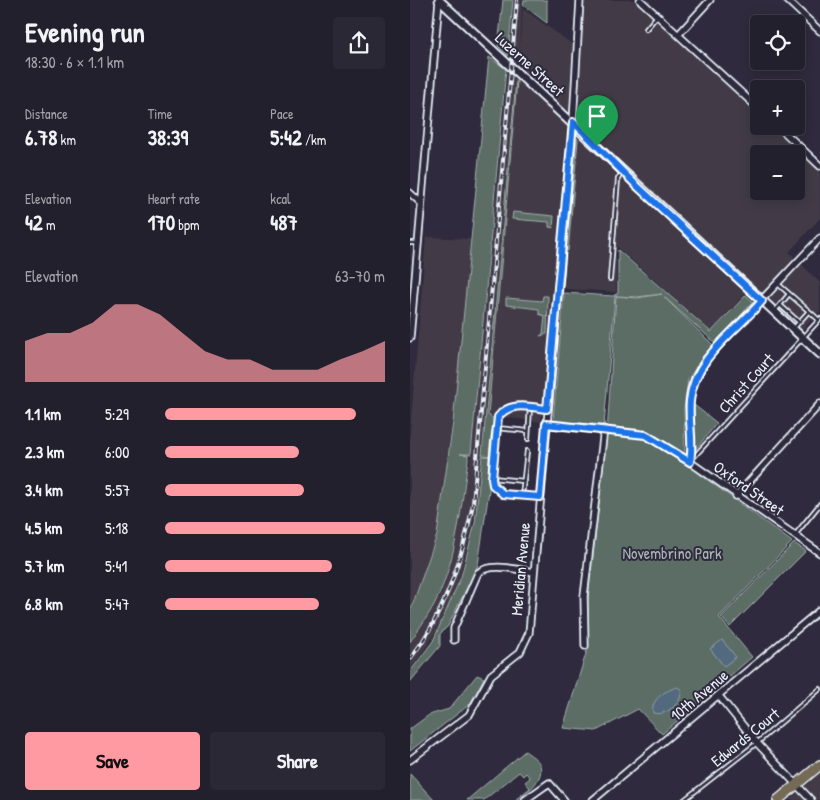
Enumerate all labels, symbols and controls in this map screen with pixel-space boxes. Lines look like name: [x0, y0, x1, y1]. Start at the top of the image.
text: Evening run: [25, 13, 145, 51]
map controls: [750, 15, 805, 200]
button: locate: [750, 15, 805, 70]
button: share: [333, 17, 385, 69]
street label: Luzerne Street: [491, 27, 570, 101]
text: 18:30 · 6 × 1.1 km: [25, 51, 124, 73]
button: +: [750, 80, 805, 135]
pin: [576, 95, 618, 146]
icon: arrive: [583, 102, 611, 130]
text: Distance: [25, 104, 68, 123]
text: Time: [148, 104, 172, 123]
text: Pace: [270, 104, 294, 123]
text: 6.78: [25, 123, 57, 152]
text: 38:39: [148, 123, 188, 152]
text: 5:42: [270, 123, 302, 152]
text: km: [57, 130, 76, 149]
text: /km: [302, 130, 326, 149]
button: −: [750, 145, 805, 200]
text: Elevation: [25, 189, 72, 208]
text: Heart rate: [148, 189, 200, 208]
text: kcal: [270, 189, 291, 208]
text: 42: [25, 208, 43, 237]
text: 170: [148, 208, 175, 237]
text: 487: [270, 208, 298, 237]
text: m: [43, 215, 55, 234]
text: bpm: [175, 215, 200, 234]
text: Elevation: [25, 265, 78, 287]
text: 63–70 m: [335, 265, 385, 287]
street label: Christ Court: [713, 348, 779, 418]
text: 1.1 km: [25, 403, 61, 425]
text: 5:29: [105, 403, 129, 425]
text: 2.3 km: [25, 441, 64, 463]
text: 6:00: [105, 441, 129, 463]
street label: Oxford Street: [709, 456, 789, 521]
text: 3.4 km: [25, 479, 63, 501]
text: 5:57: [105, 479, 130, 501]
text: 4.5 km: [25, 517, 62, 539]
text: 5:18: [105, 517, 128, 539]
street label: Meridian Avenue: [505, 521, 535, 616]
park label: Novembrino Park: [622, 542, 722, 564]
text: 5.7 km: [25, 555, 64, 577]
text: 5:41: [105, 555, 127, 577]
text: 6.8 km: [25, 593, 63, 615]
text: 5:47: [105, 593, 129, 615]
street label: 10th Avenue: [665, 664, 733, 726]
street label: Edwards Court: [706, 702, 784, 772]
button: Save: [25, 732, 200, 790]
button: Share: [210, 732, 385, 790]

